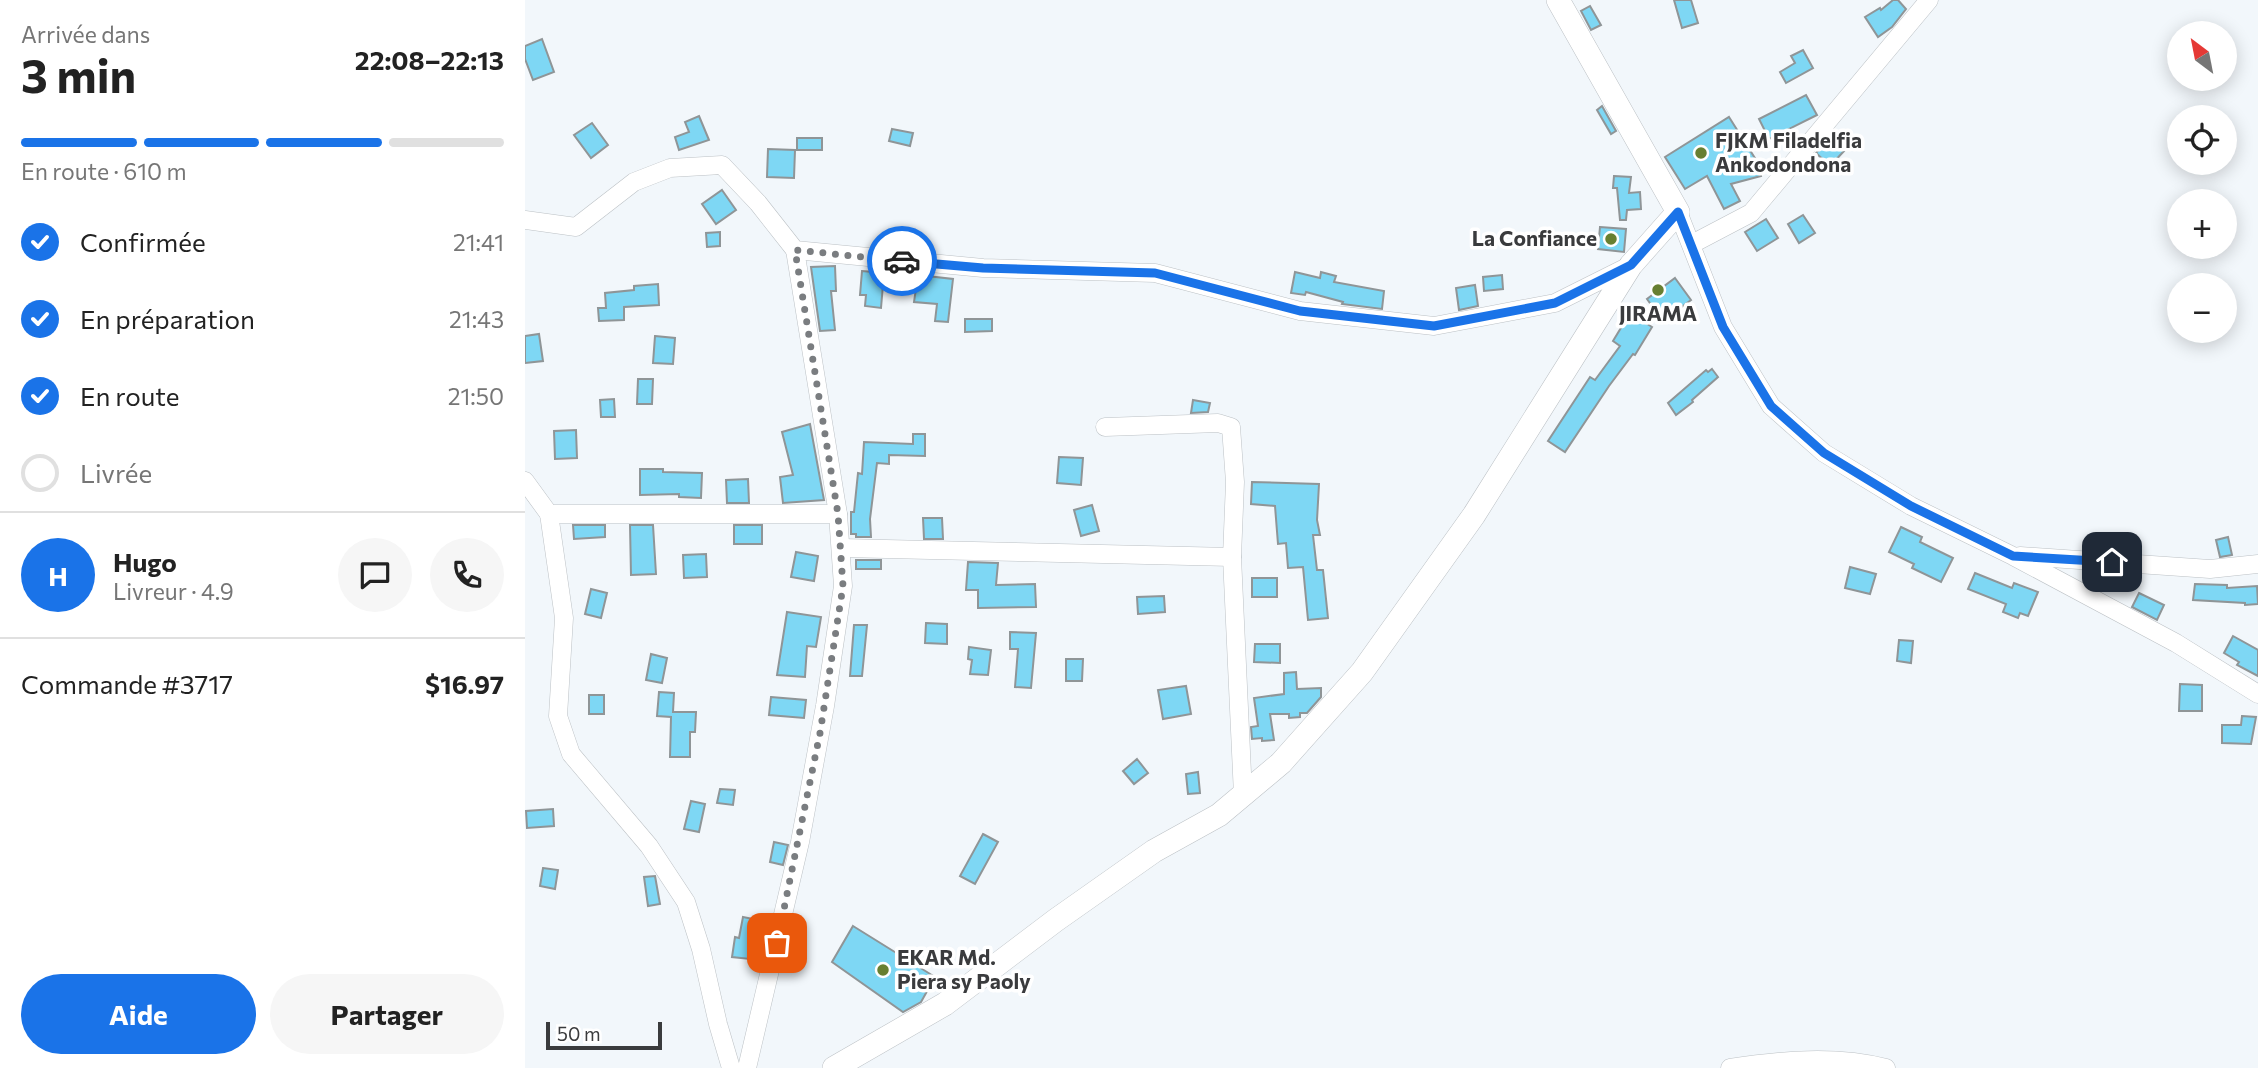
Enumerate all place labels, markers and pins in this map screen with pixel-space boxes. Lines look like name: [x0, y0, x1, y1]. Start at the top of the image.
place label: FJKM Filadelfia Ankodondona: [1715, 127, 1862, 176]
marker: FJKM Filadelfia Ankodondona: [1693, 145, 1709, 161]
place label: La Confiance: [1472, 225, 1597, 250]
marker: La Confiance: [1603, 231, 1619, 247]
marker: JIRAMA: [1650, 282, 1666, 298]
place label: JIRAMA: [1619, 300, 1697, 325]
pin: [2082, 532, 2142, 592]
pin: [747, 913, 807, 973]
place label: EKAR Md. Piera sy Paoly: [897, 944, 1031, 993]
marker: EKAR Md. Piera sy Paoly: [875, 962, 891, 978]

